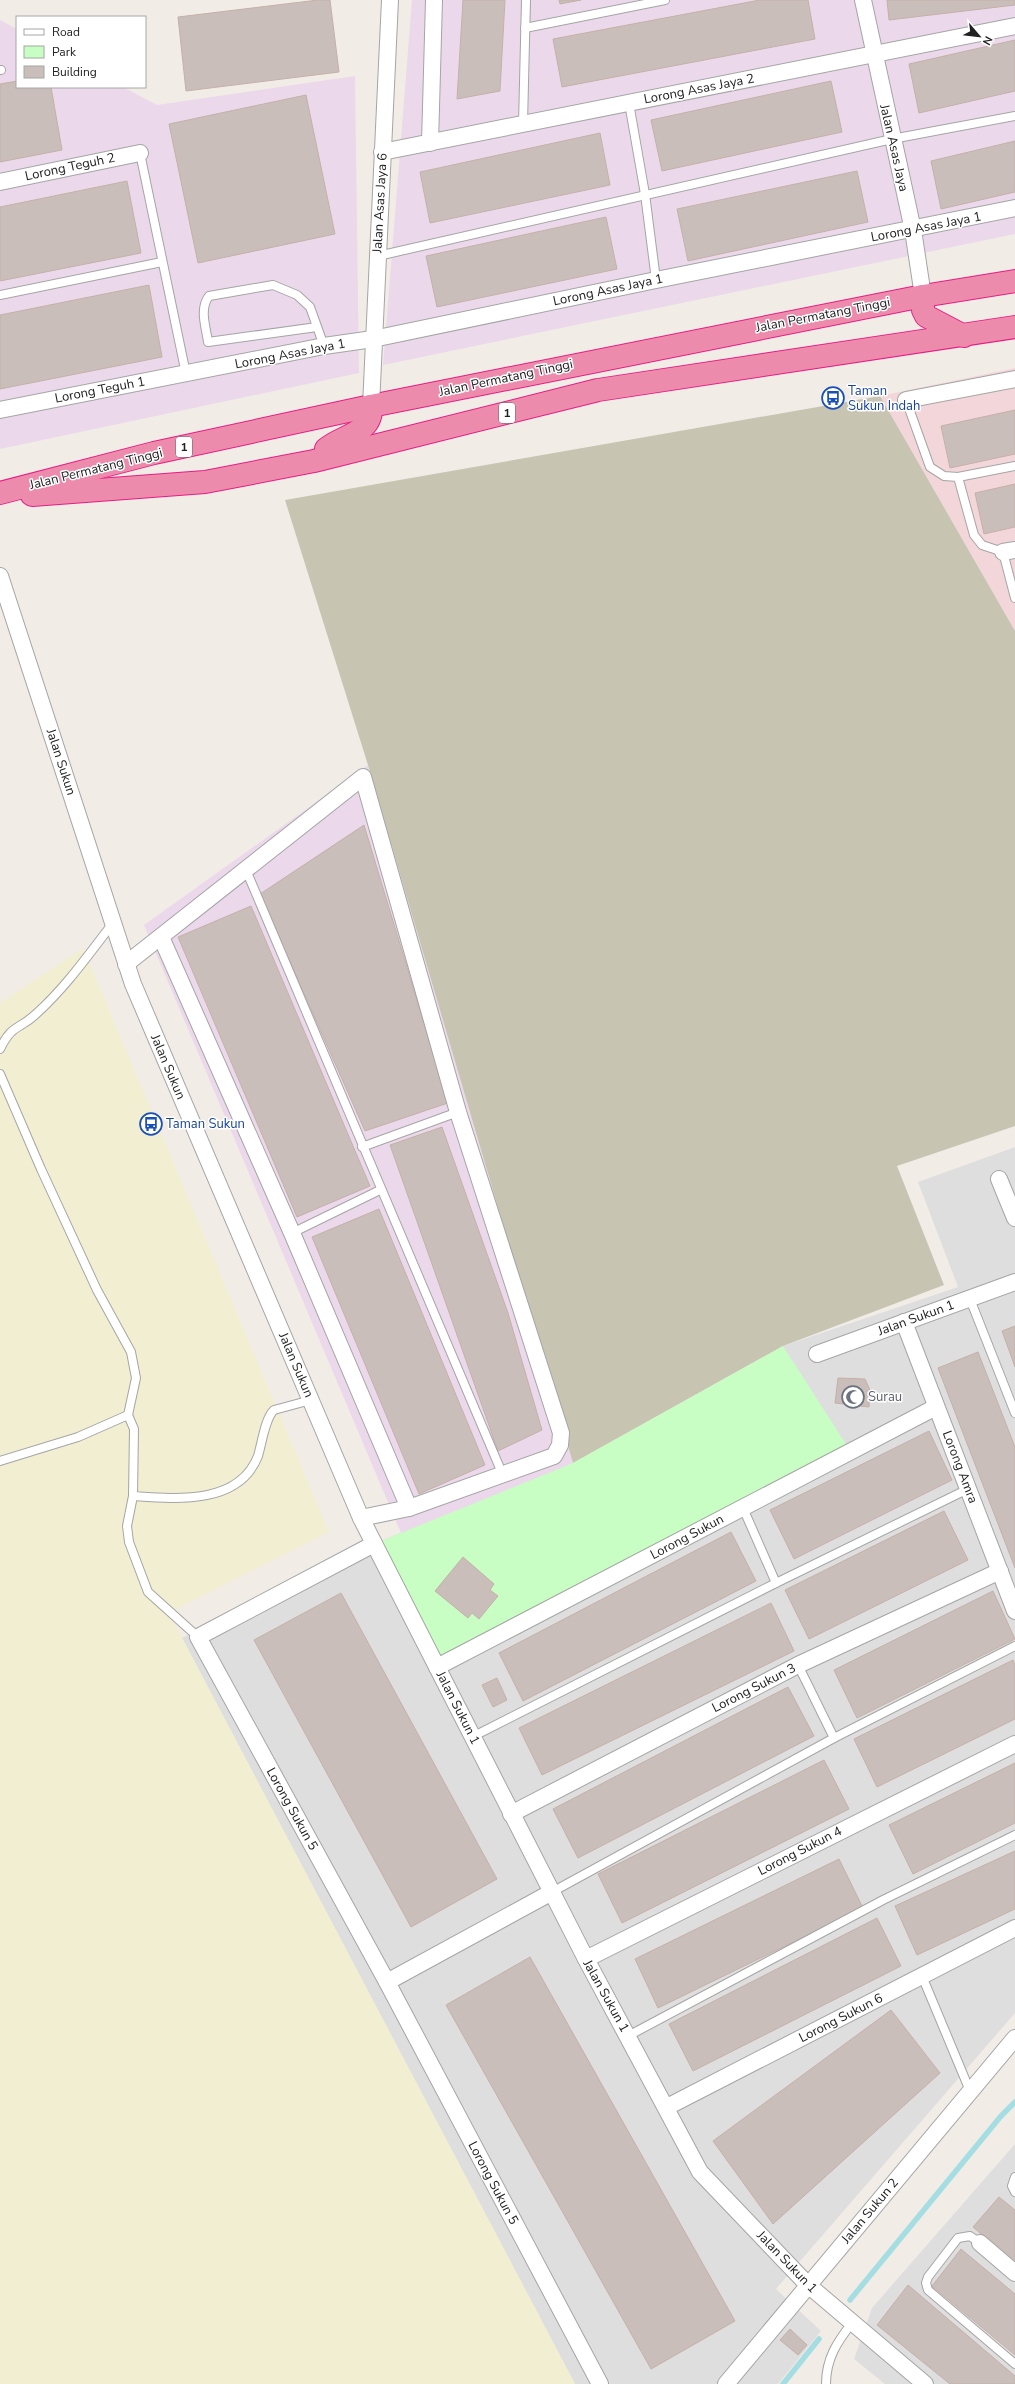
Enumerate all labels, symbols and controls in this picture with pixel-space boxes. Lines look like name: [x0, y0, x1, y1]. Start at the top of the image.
legend: [16, 16, 146, 88]
north arrow: [959, 16, 999, 56]
text: Road: [52, 24, 80, 40]
text: N: [979, 33, 996, 48]
text: Park: [52, 44, 77, 60]
text: Building: [52, 64, 97, 80]
street label: Lorong Asas Jaya 2: [642, 69, 756, 109]
street label: Jalan Asas Jaya: [875, 102, 913, 193]
street label: Lorong Teguh 2: [23, 149, 117, 185]
street label: Jalan Asas Jaya 6: [368, 152, 392, 255]
street label: Lorong Asas Jaya 1: [869, 207, 983, 247]
street label: Lorong Asas Jaya 1: [551, 270, 665, 310]
street label: Jalan Permatang Tinggi: [753, 293, 892, 337]
street label: Lorong Asas Jaya 1: [233, 334, 347, 374]
street label: Jalan Permatang Tinggi: [436, 355, 575, 401]
street label: Lorong Teguh 1: [53, 372, 147, 408]
place label: Taman Sukun Indah: [848, 382, 920, 415]
bus stop icon: Taman Sukun Indah: [820, 385, 846, 411]
road number: 1: [499, 403, 515, 423]
road number: 1: [176, 437, 192, 457]
street label: Jalan Permatang Tinggi: [27, 444, 164, 494]
street label: Jalan Sukun: [41, 725, 80, 798]
street label: Jalan Sukun: [146, 1031, 190, 1102]
bus stop icon: Taman Sukun: [138, 1111, 164, 1137]
place label: Taman Sukun: [166, 1115, 245, 1133]
street label: Jalan Sukun 1: [874, 1296, 957, 1341]
street label: Jalan Sukun: [274, 1329, 318, 1400]
mosque icon: Surau: [840, 1384, 866, 1410]
place label: Surau: [868, 1388, 902, 1406]
street label: Lorong Amra: [938, 1428, 982, 1506]
street label: Lorong Sukun: [647, 1510, 727, 1564]
street label: Lorong Sukun 3: [709, 1659, 799, 1717]
street label: Jalan Sukun 1: [431, 1667, 484, 1748]
street label: Lorong Sukun 5: [262, 1764, 322, 1854]
street label: Lorong Sukun 4: [755, 1822, 845, 1880]
street label: Jalan Sukun 1: [578, 1956, 633, 2035]
street label: Lorong Sukun 6: [796, 1989, 886, 2047]
street label: Lorong Sukun 5: [463, 2138, 523, 2228]
street label: Jalan Sukun 2: [837, 2175, 903, 2248]
street label: Jalan Sukun 1: [752, 2226, 821, 2297]

